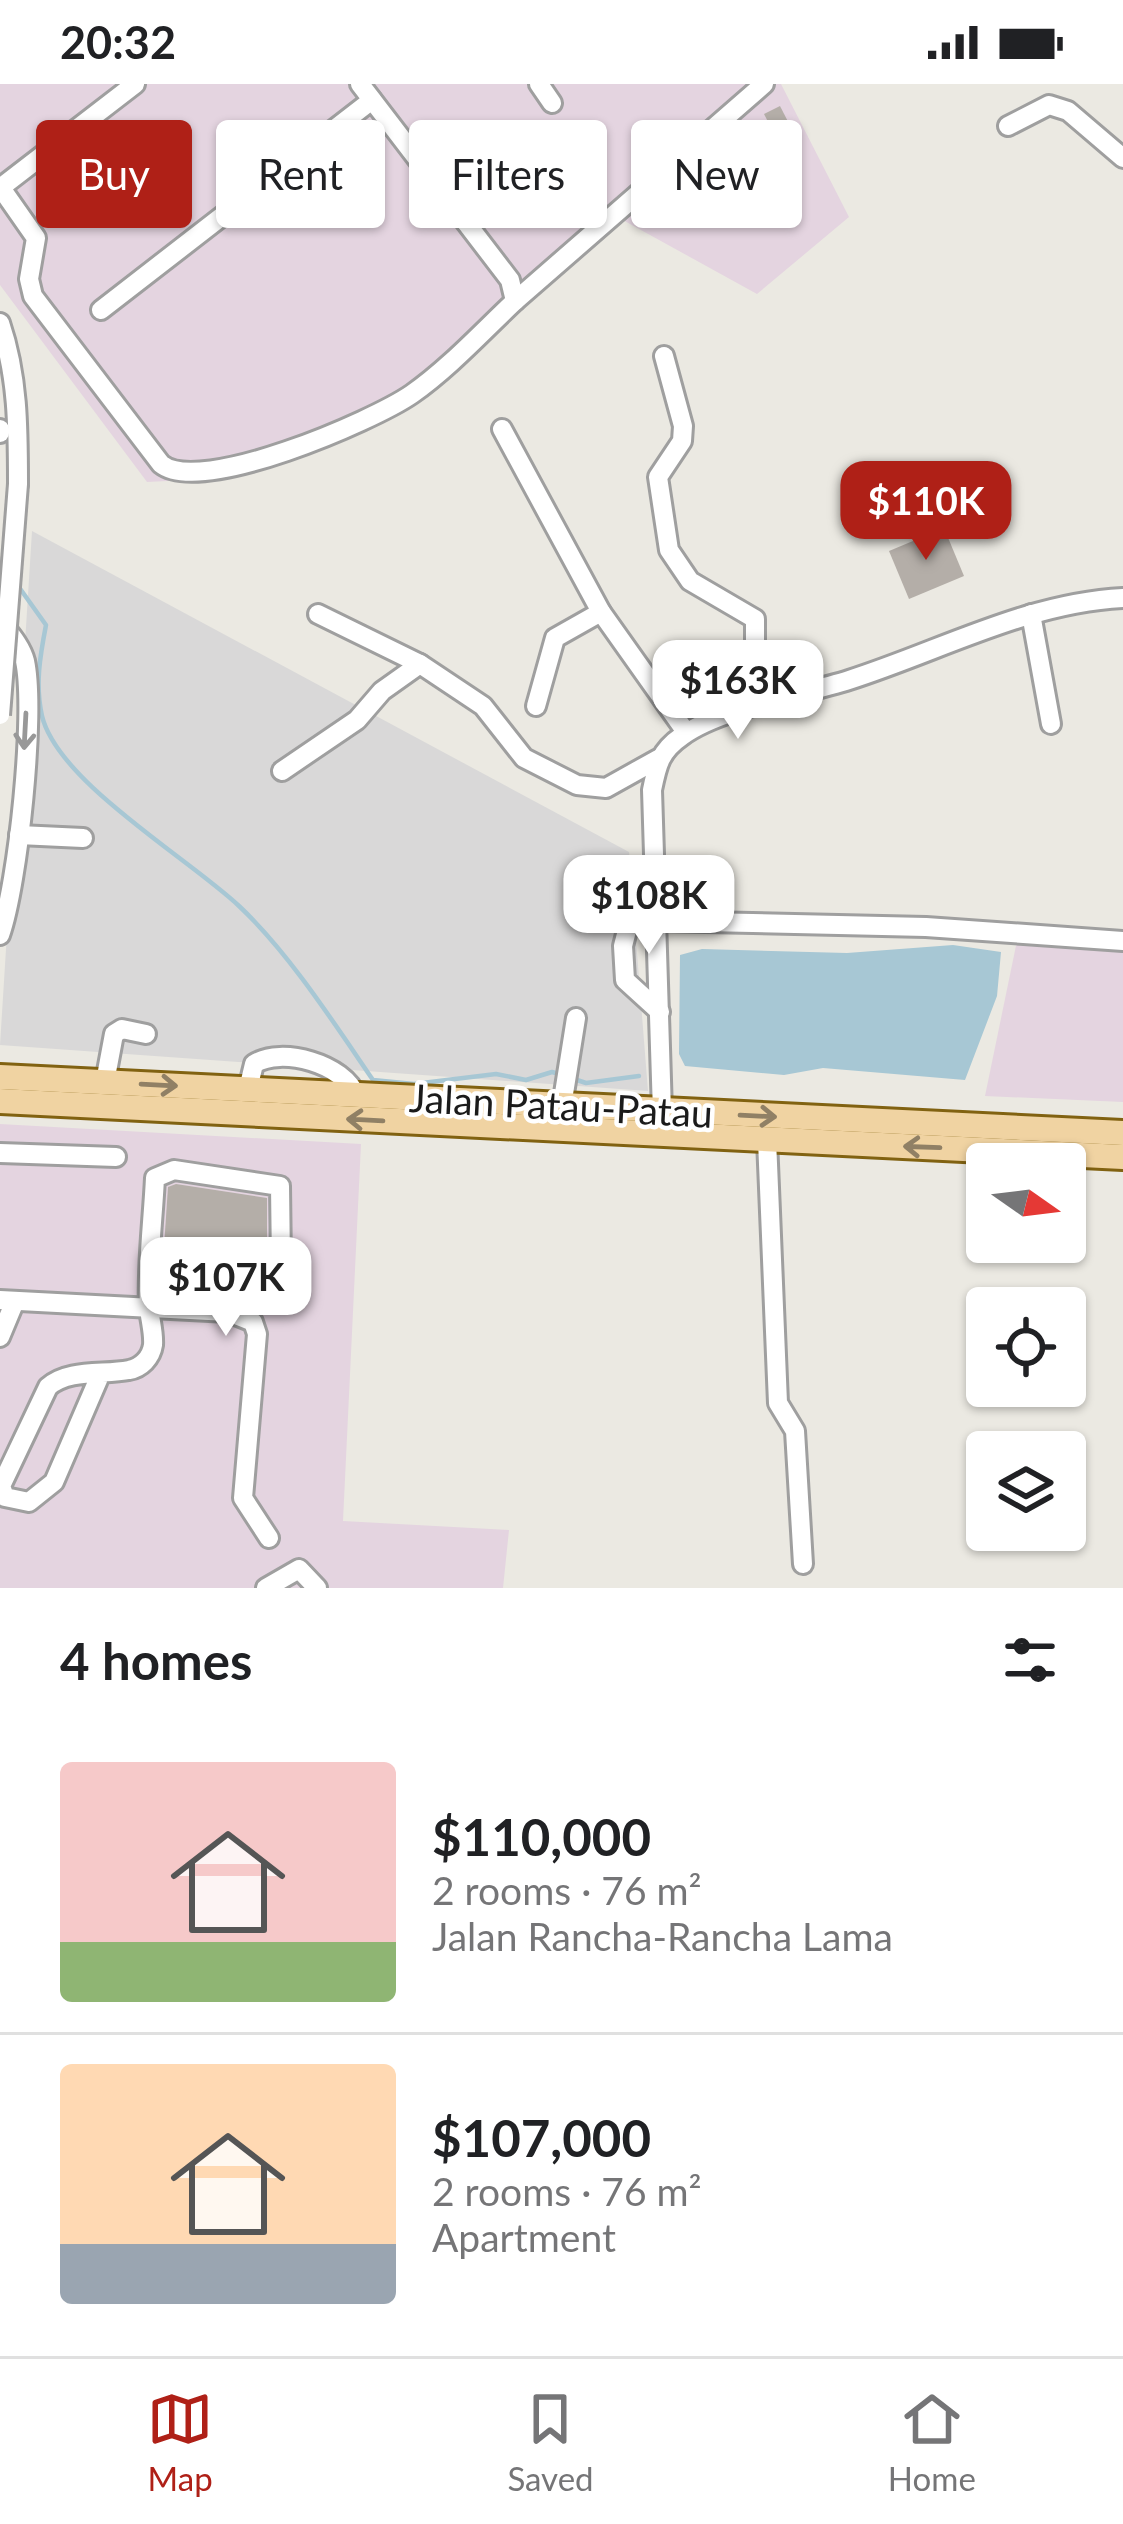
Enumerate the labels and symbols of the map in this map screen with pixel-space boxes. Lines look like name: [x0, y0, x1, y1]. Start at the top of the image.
pin: $110K: [842, 461, 1010, 563]
pin: $163K: [654, 640, 822, 742]
one-way arrow: [13, 711, 36, 750]
pin: $108K: [565, 855, 733, 957]
one-way arrow: [139, 1074, 178, 1097]
street label: Jalan Patau-Patau: [408, 1074, 714, 1136]
one-way arrow: [738, 1105, 777, 1128]
one-way arrow: [346, 1108, 385, 1131]
one-way arrow: [903, 1136, 942, 1159]
north arrow: [966, 1143, 1086, 1263]
pin: $107K: [142, 1237, 310, 1339]

